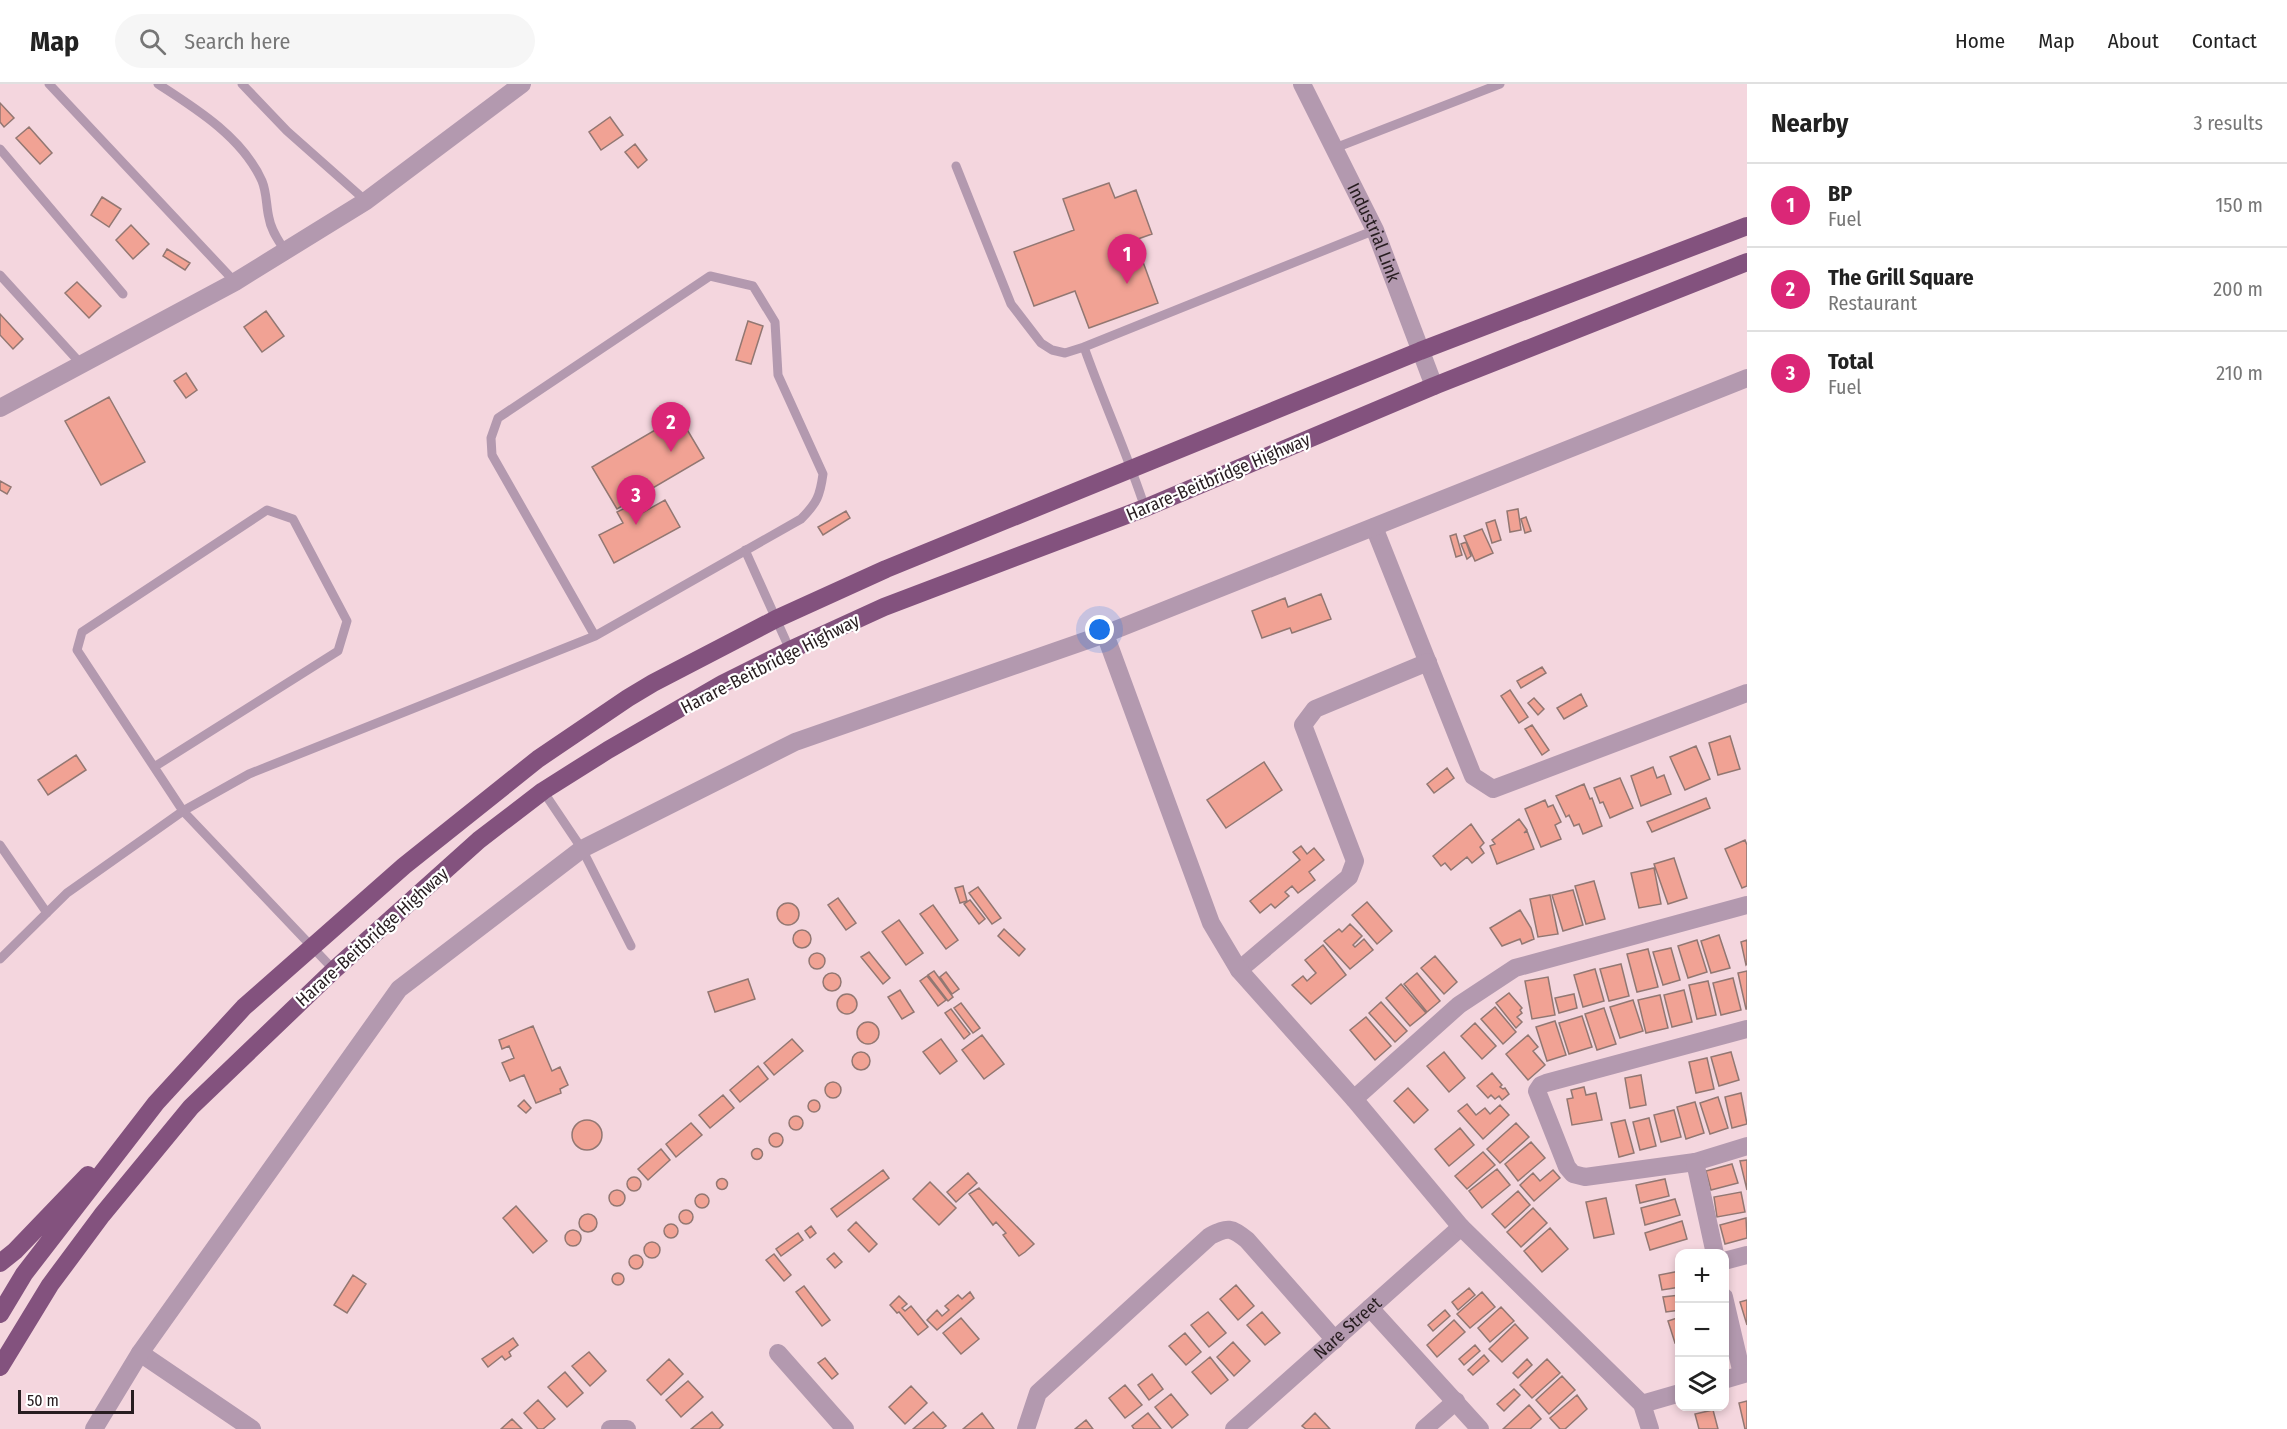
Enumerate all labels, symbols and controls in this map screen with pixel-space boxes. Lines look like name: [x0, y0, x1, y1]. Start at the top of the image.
search box: [115, 14, 535, 68]
text: Map: [30, 25, 79, 58]
icon: search: [136, 25, 169, 58]
text: Search here: [184, 28, 290, 55]
text: Home: [1955, 28, 2005, 54]
text: Map: [2038, 28, 2075, 54]
text: About: [2108, 28, 2159, 54]
text: Contact: [2192, 28, 2257, 54]
text: Nearby: [1771, 108, 1848, 139]
text: 3 results: [2194, 111, 2263, 135]
street label: Industrial Link: [1342, 179, 1405, 286]
text: BP: [1828, 180, 1852, 207]
text: 1: [1786, 193, 1795, 217]
text: 150 m: [2216, 193, 2263, 217]
text: Fuel: [1828, 207, 1862, 231]
pin: 1: [1108, 234, 1146, 284]
text: The Grill Square: [1828, 264, 1974, 291]
text: 2: [1786, 277, 1795, 301]
text: 200 m: [2213, 277, 2263, 301]
text: Restaurant: [1828, 291, 1917, 315]
text: Total: [1828, 348, 1874, 375]
text: 3: [1786, 361, 1795, 385]
text: 210 m: [2216, 361, 2263, 385]
text: Fuel: [1828, 375, 1862, 399]
pin: 2: [652, 402, 690, 452]
street label: Harare-Beitbridge Highway: [1123, 428, 1313, 526]
pin: 3: [616, 476, 656, 525]
street label: Harare-Beitbridge Highway: [677, 609, 863, 719]
your location: [1085, 615, 1114, 644]
street label: Harare-Beitbridge Highway: [291, 863, 453, 1011]
map controls: [1675, 1249, 1729, 1411]
button: +: [1675, 1249, 1729, 1303]
street label: Nare Street: [1309, 1292, 1386, 1364]
button: −: [1675, 1303, 1729, 1357]
button: layers: [1675, 1357, 1729, 1411]
scale bar: [18, 1387, 134, 1414]
text: 50 m: [27, 1391, 59, 1410]

